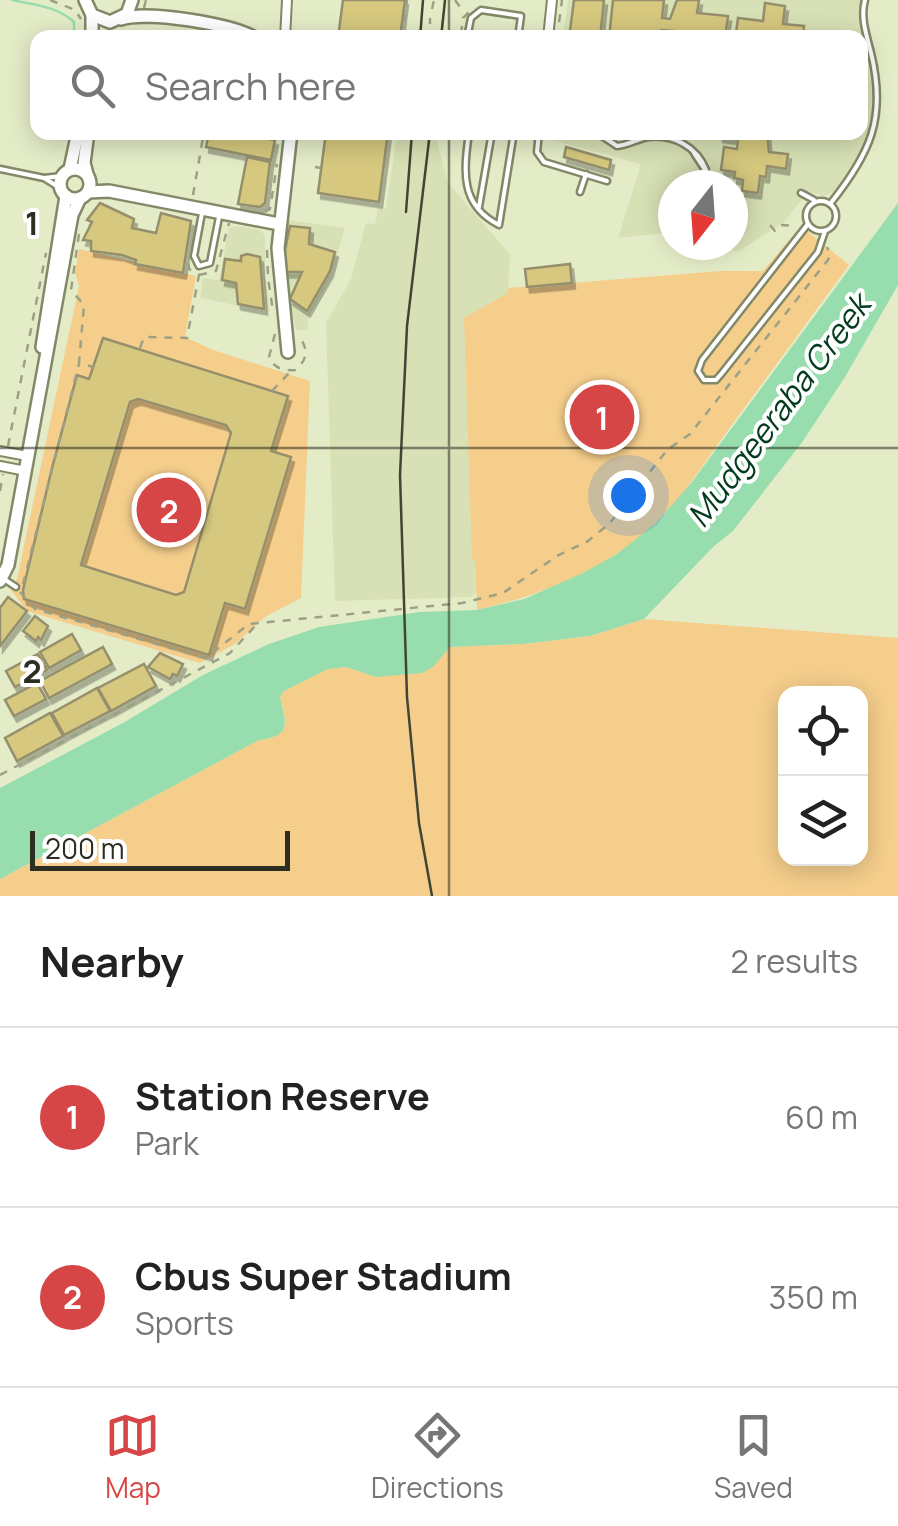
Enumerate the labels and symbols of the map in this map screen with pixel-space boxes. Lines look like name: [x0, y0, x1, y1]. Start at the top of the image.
north arrow: [658, 170, 748, 260]
text: 1: [25, 201, 39, 245]
water label: Mudgeeraba Creek: [676, 282, 883, 536]
pin: 1: [570, 380, 634, 454]
your location: [603, 470, 654, 521]
pin: 2: [136, 472, 202, 548]
text: 2: [22, 649, 42, 693]
scale bar: [30, 826, 290, 870]

